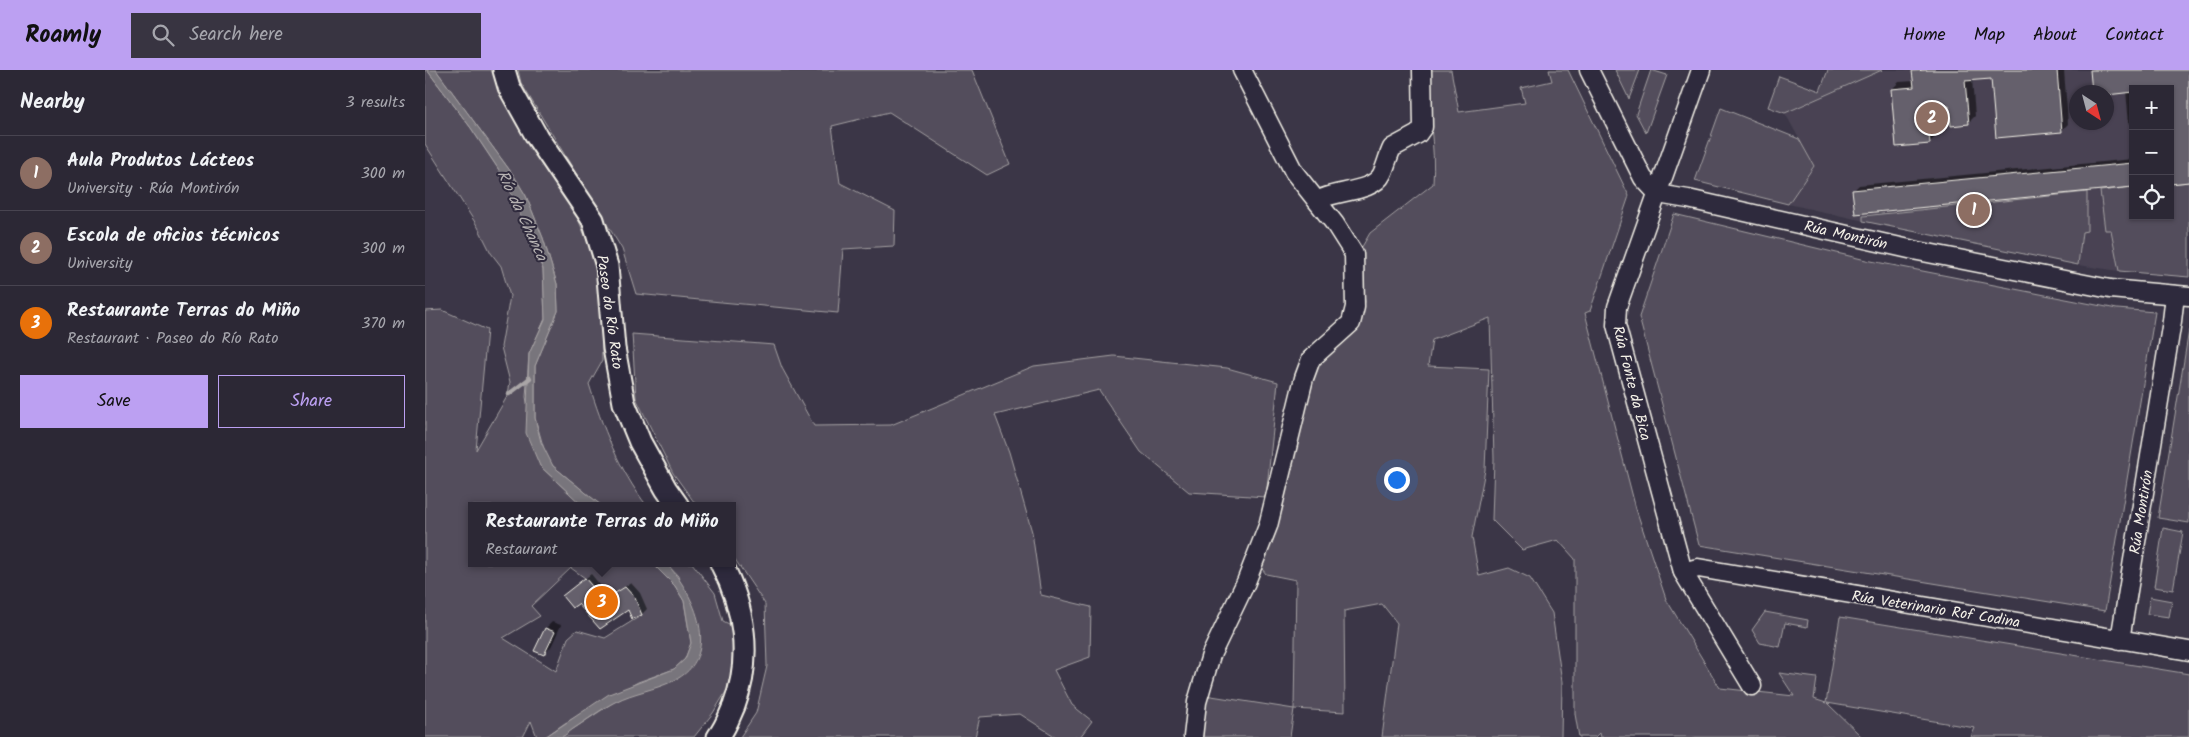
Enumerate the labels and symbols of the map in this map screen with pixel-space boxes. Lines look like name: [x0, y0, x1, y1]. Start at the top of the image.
north arrow: [2069, 85, 2114, 130]
pin: 2: [1916, 99, 1948, 137]
water label: Río da Chanca: [490, 166, 554, 266]
pin: 1: [1958, 191, 1990, 229]
street label: Rúa Montirón: [1802, 215, 1890, 257]
street label: Paseo do Río Rato: [589, 254, 629, 371]
street label: Rúa Fonte da Bica: [1605, 323, 1657, 443]
your location: [1384, 467, 1410, 493]
street label: Rúa Montirón: [2124, 468, 2160, 556]
pin: 3: [586, 583, 618, 621]
street label: Rúa Veterinario Rof Codina: [1850, 585, 2022, 635]

